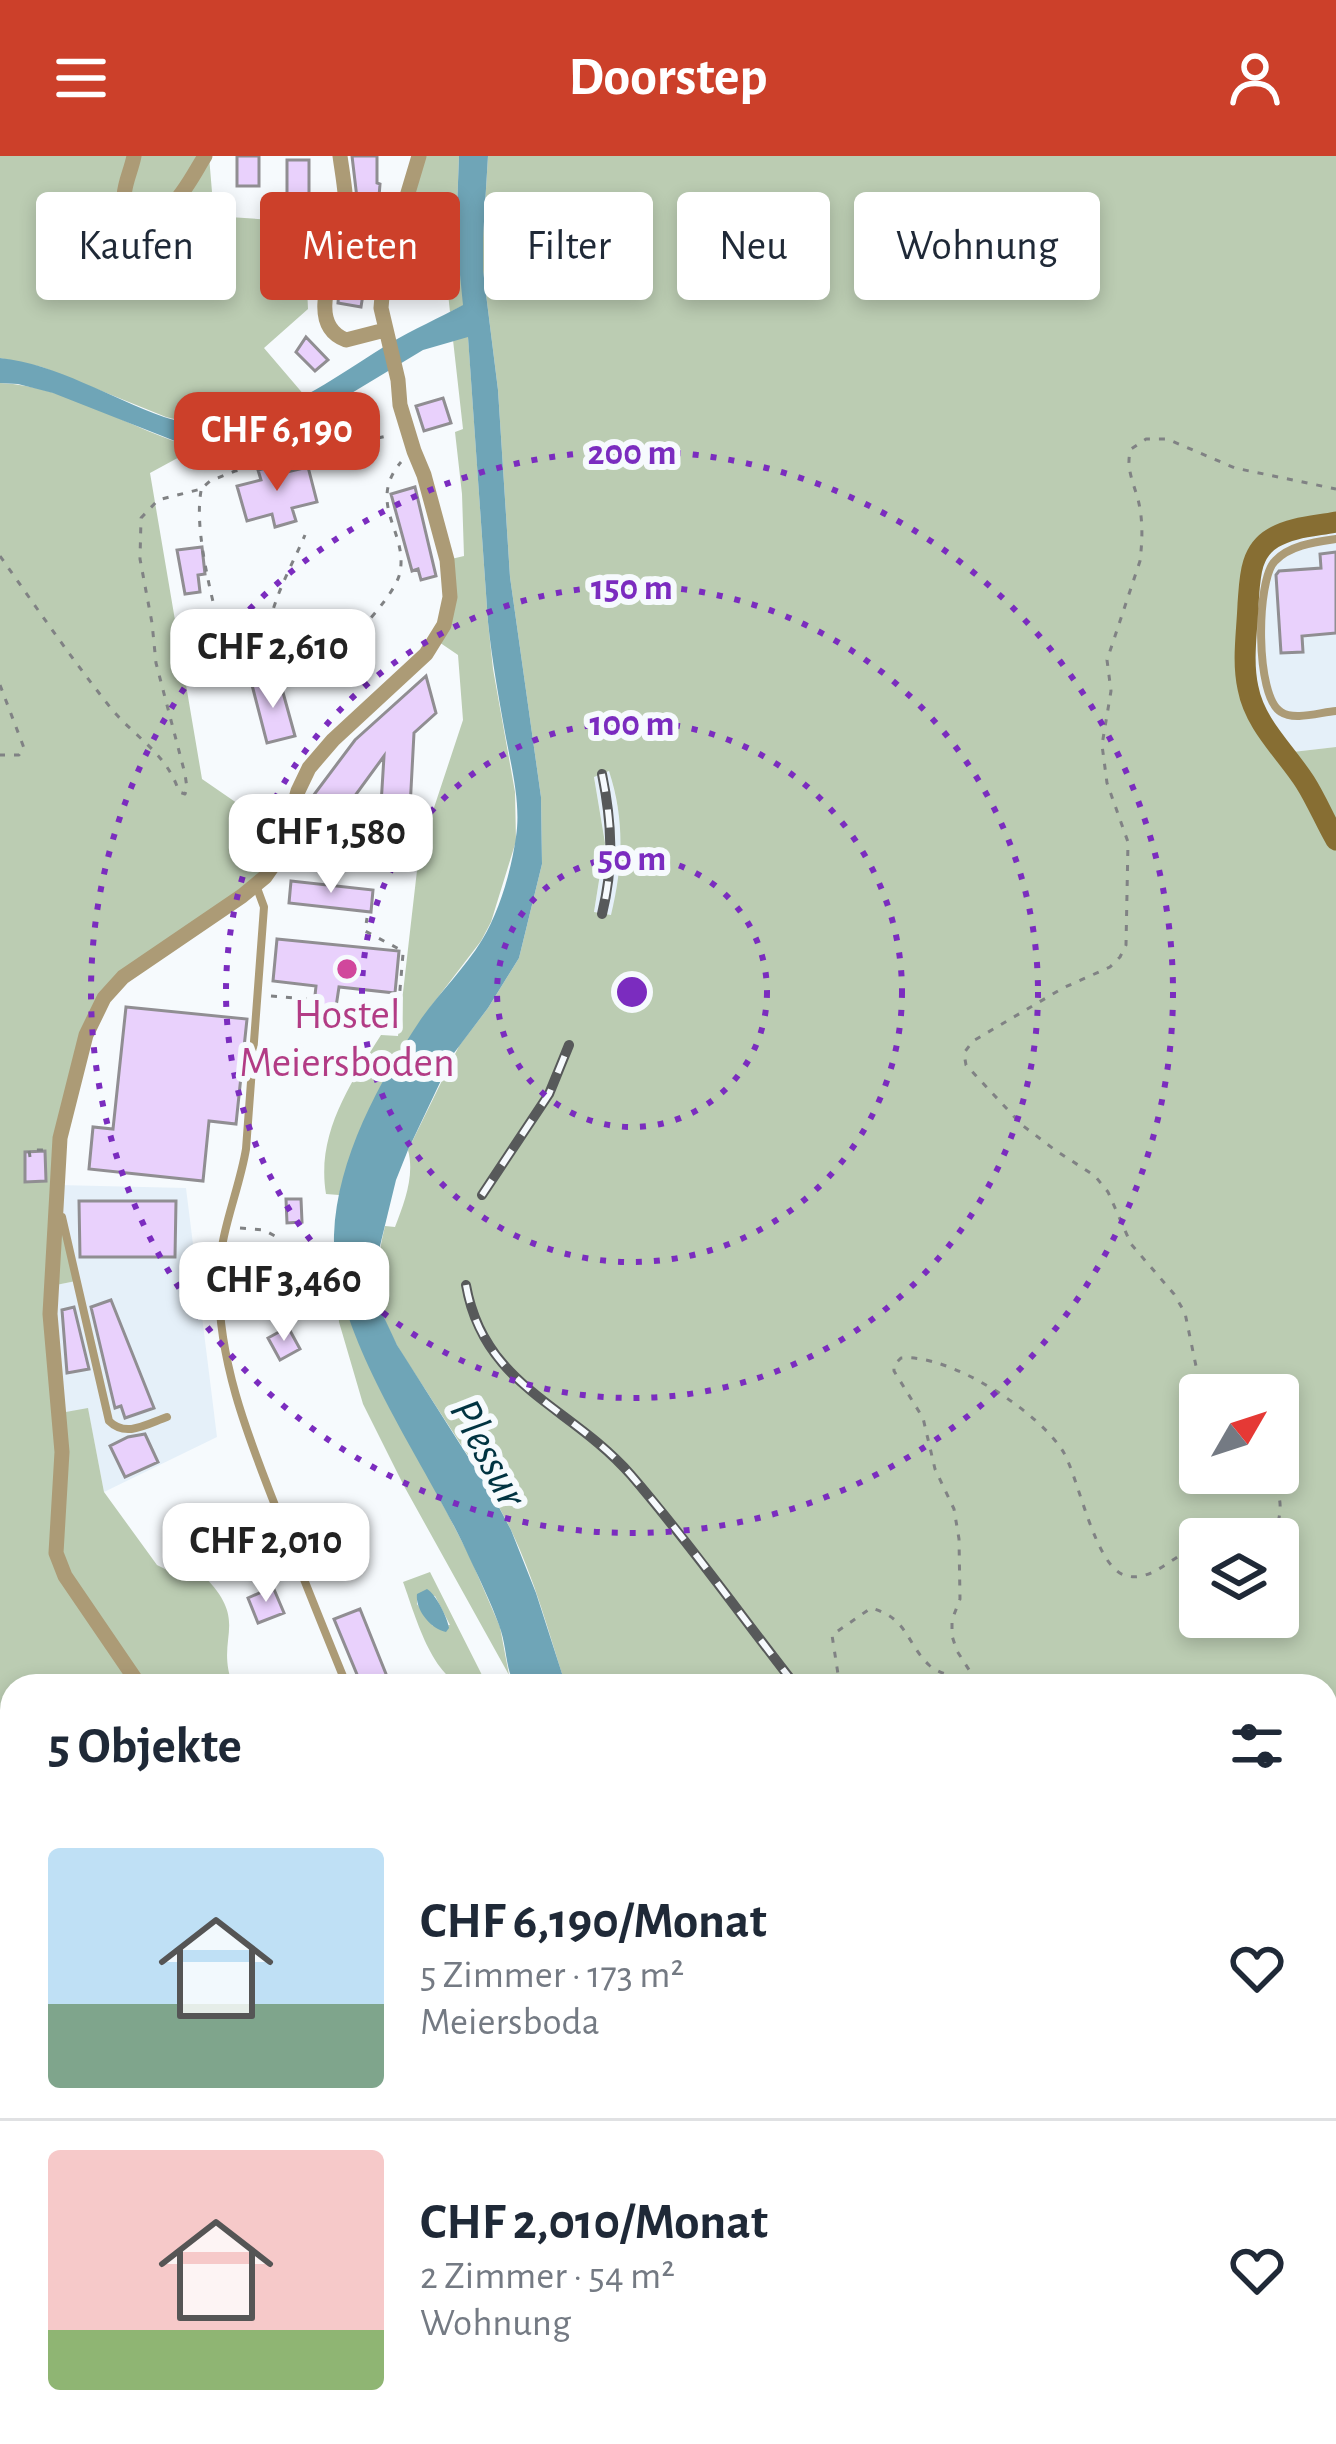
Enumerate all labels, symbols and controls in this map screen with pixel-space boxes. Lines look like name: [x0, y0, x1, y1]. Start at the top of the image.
icon: menu: [48, 45, 114, 111]
icon: person: [1222, 45, 1288, 111]
text: Doorstep: [568, 51, 768, 105]
chip: Kaufen: [36, 192, 236, 300]
chip: Mieten: [260, 192, 460, 300]
chip: Filter: [484, 192, 653, 300]
chip: Neu: [677, 192, 830, 300]
chip: Wohnung: [854, 192, 1100, 300]
pin: CHF 6,190: [140, 392, 414, 494]
text: CHF 6,190: [201, 411, 353, 450]
text: 200 m: [588, 435, 676, 471]
text: 150 m: [591, 570, 673, 606]
pin: CHF 2,610: [136, 609, 410, 711]
text: CHF 2,610: [197, 628, 349, 667]
text: 100 m: [590, 706, 674, 742]
pin: CHF 1,580: [194, 794, 468, 896]
text: CHF 1,580: [256, 813, 406, 852]
text: 50 m: [598, 841, 666, 877]
marker: Hostel Meiersboden: [334, 956, 360, 982]
centre of rings: [611, 971, 653, 1013]
place label: Hostel Meiersboden: [239, 994, 455, 1084]
pin: CHF 3,460: [147, 1242, 421, 1344]
text: CHF 3,460: [206, 1261, 362, 1300]
north arrow: [1179, 1374, 1299, 1494]
map controls: [1179, 1374, 1299, 1638]
water label: Plessur: [441, 1392, 535, 1516]
pin: CHF 2,010: [129, 1503, 403, 1605]
button: layers: [1179, 1518, 1299, 1638]
text: CHF 2,010: [190, 1522, 342, 1561]
icon: filters: [1224, 1713, 1290, 1779]
text: 5 Objekte: [48, 1721, 242, 1772]
icon: home: [144, 1896, 288, 2040]
text: CHF 6,190/Monat: [420, 1896, 767, 1947]
icon: heart: [1224, 1935, 1290, 2001]
text: 5 Zimmer · 173 m²: [420, 1956, 684, 1995]
text: Meiersboda: [420, 2003, 600, 2042]
text: CHF 2,010/Monat: [420, 2197, 768, 2248]
icon: home: [144, 2198, 288, 2342]
icon: heart: [1224, 2237, 1290, 2303]
text: 2 Zimmer · 54 m²: [420, 2257, 675, 2296]
text: Wohnung: [420, 2304, 571, 2343]

